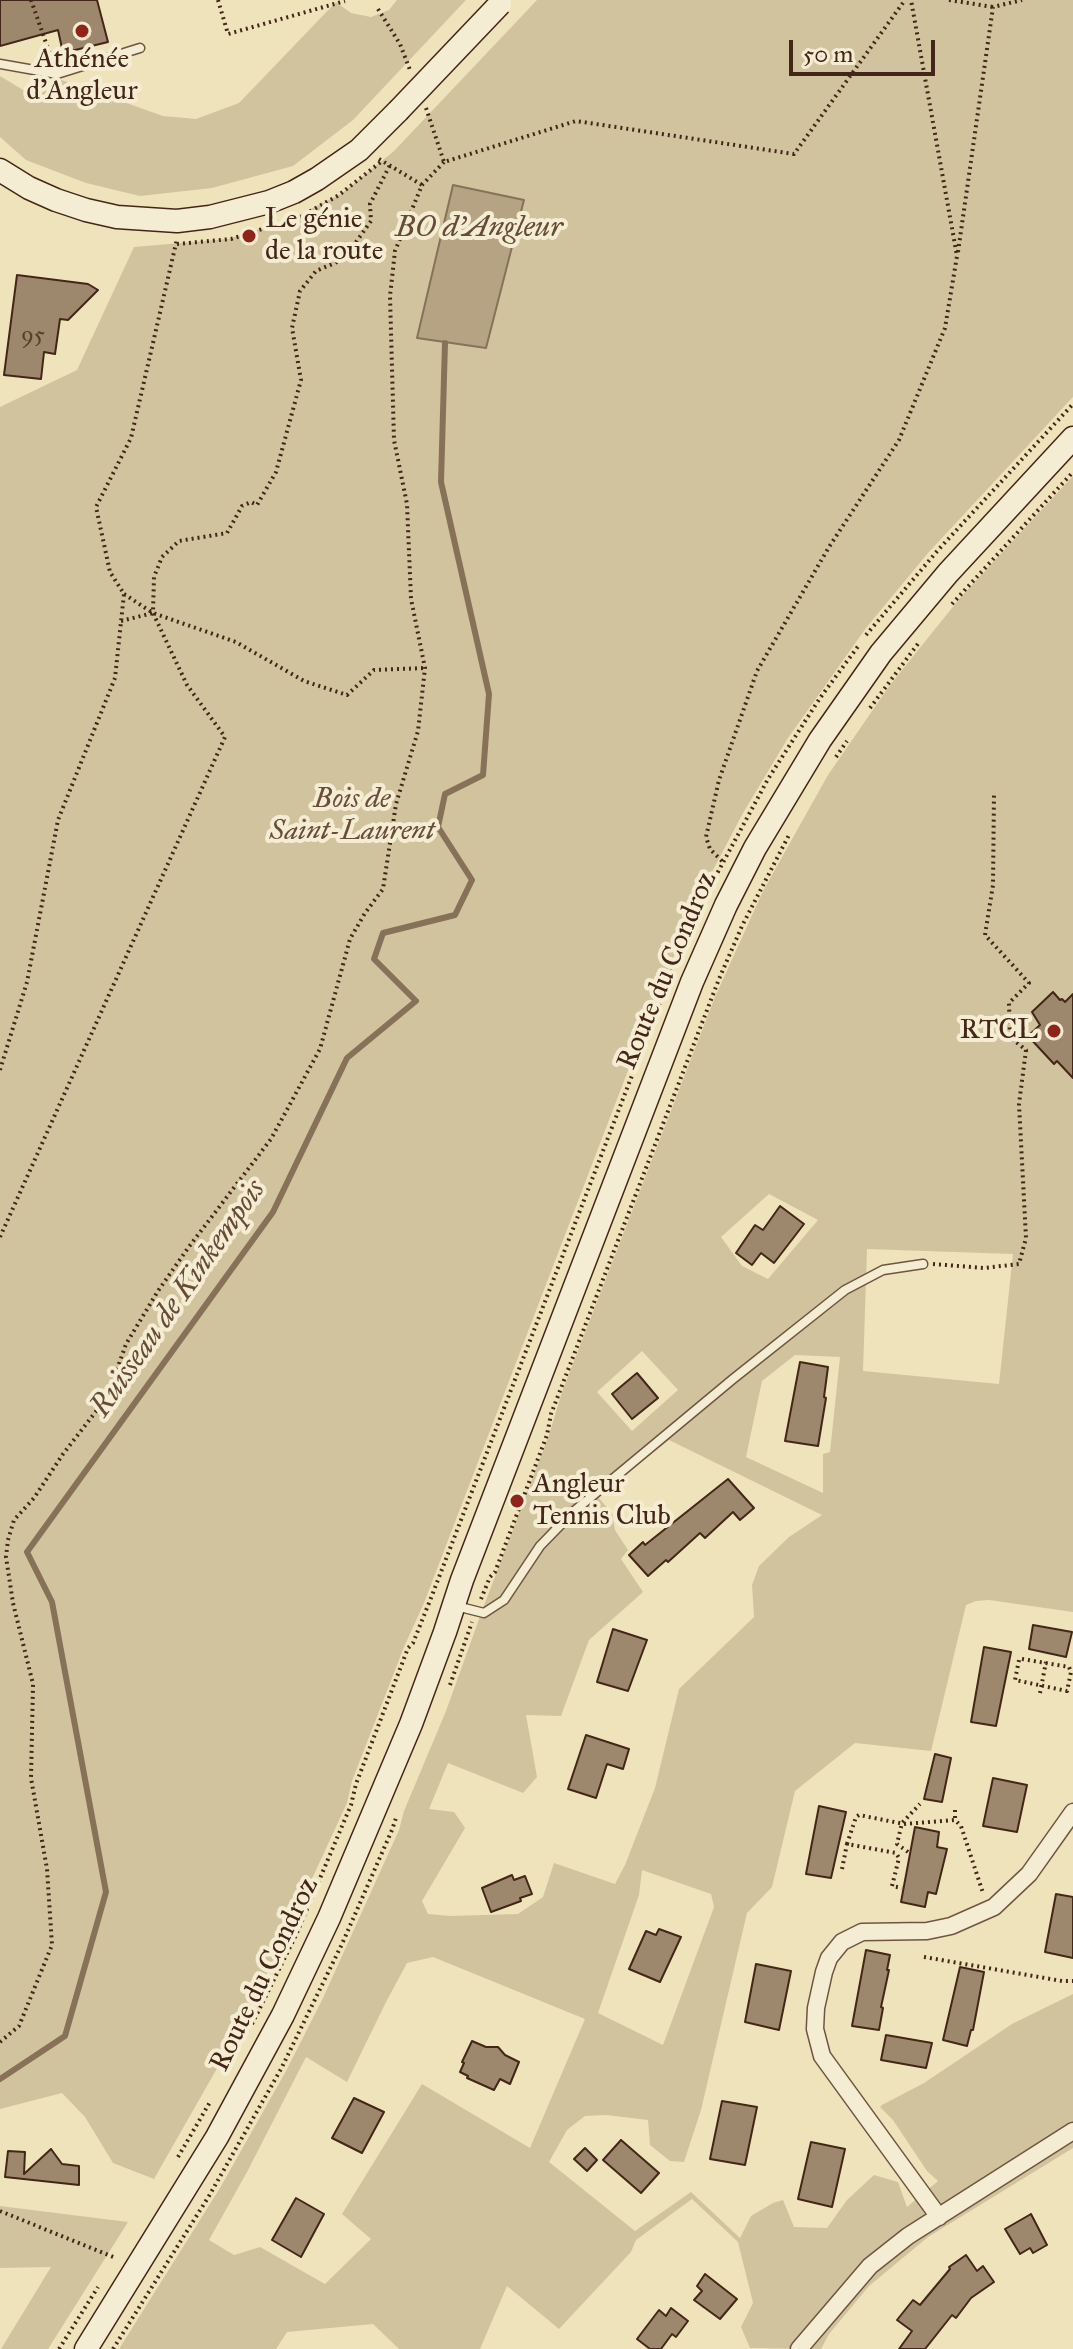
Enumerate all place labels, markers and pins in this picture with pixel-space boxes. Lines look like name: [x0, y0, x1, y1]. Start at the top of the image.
marker: Athénée d'Angleur: [73, 22, 91, 40]
place label: Athénée d'Angleur: [26, 43, 138, 109]
place label: Le génie de la route: [265, 203, 383, 269]
marker: Le génie de la route: [240, 227, 258, 245]
place label: RTCL: [960, 1014, 1038, 1048]
marker: RTCL: [1045, 1022, 1063, 1040]
place label: Angleur Tennis Club: [533, 1468, 671, 1534]
marker: Angleur Tennis Club: [508, 1492, 526, 1510]

